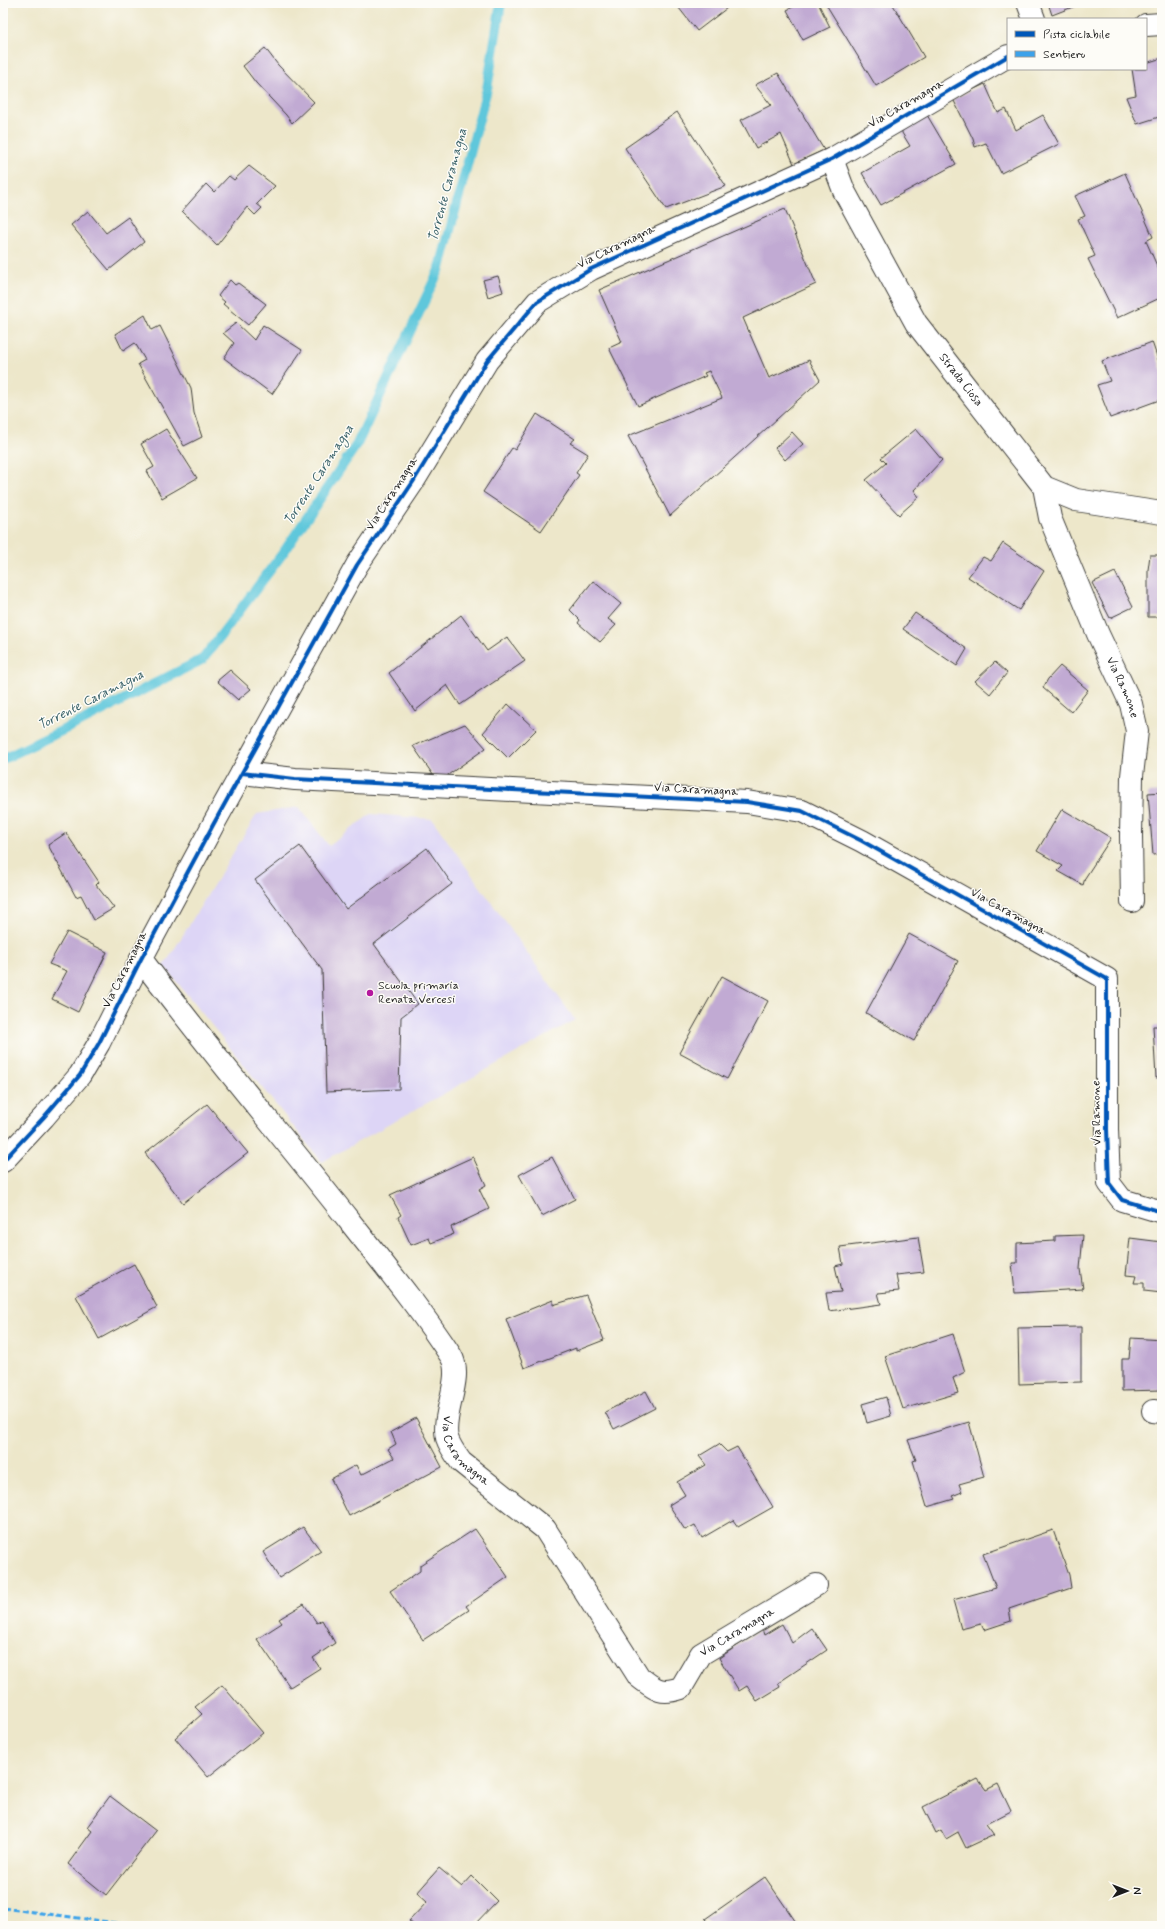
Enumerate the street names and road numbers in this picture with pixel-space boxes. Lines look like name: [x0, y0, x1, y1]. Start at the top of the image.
street label: Via Caramagna: [866, 76, 947, 132]
street label: Via Caramagna: [575, 221, 658, 273]
street label: Strada Ciosa: [935, 350, 986, 410]
street label: Via Caramagna: [362, 454, 422, 534]
street label: Via Ramone: [1102, 654, 1142, 720]
street label: Via Caramagna: [654, 780, 739, 800]
street label: Via Caramagna: [967, 885, 1049, 940]
street label: Via Caramagna: [99, 928, 152, 1011]
street label: Via Ramone: [1088, 1080, 1106, 1146]
street label: Via Caramagna: [438, 1415, 493, 1490]
street label: Via Caramagna: [697, 1603, 778, 1661]

